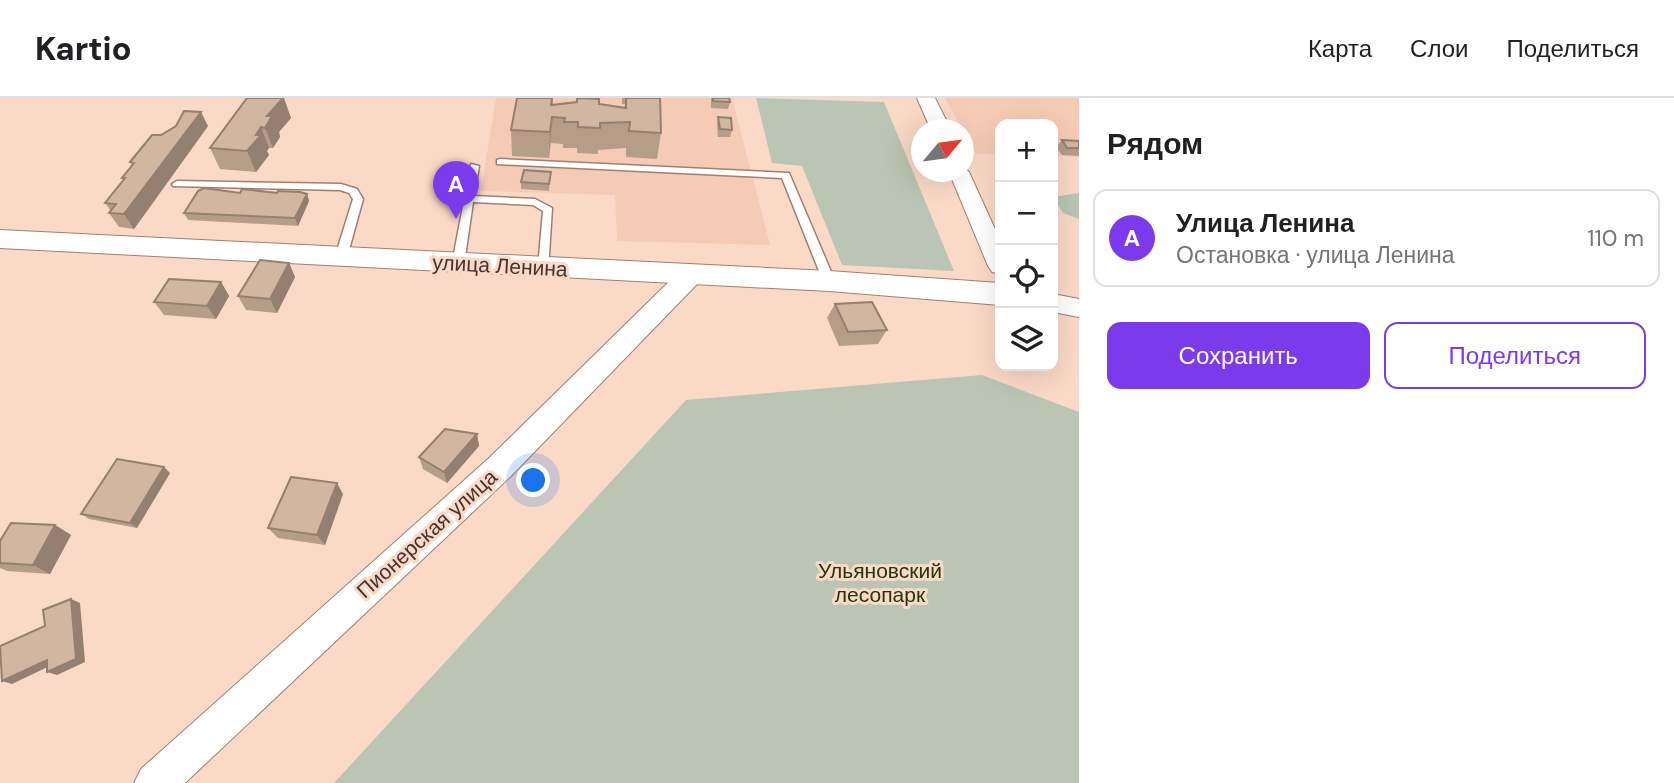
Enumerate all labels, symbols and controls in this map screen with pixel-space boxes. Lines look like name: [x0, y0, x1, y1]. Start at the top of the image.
text: Kartio: [35, 27, 132, 70]
text: Карта: [1308, 33, 1372, 64]
text: Слои: [1410, 33, 1468, 64]
text: Поделиться: [1506, 33, 1639, 64]
north arrow: [911, 119, 974, 182]
map controls: [995, 119, 1058, 371]
button: +: [995, 119, 1058, 182]
text: Рядом: [1107, 124, 1203, 163]
pin: A: [433, 161, 479, 219]
button: −: [995, 182, 1058, 245]
text: Улица Ленина: [1176, 206, 1354, 240]
text: A: [1124, 223, 1140, 253]
text: 110 m: [1587, 223, 1644, 253]
text: Остановка · улица Ленина: [1176, 240, 1455, 270]
button: locate: [995, 245, 1058, 308]
street label: улица Ленина: [432, 248, 569, 284]
button: layers: [995, 308, 1058, 371]
button: Сохранить: [1107, 322, 1370, 389]
button: Поделиться: [1384, 322, 1646, 389]
street label: Пионерская улица: [351, 463, 503, 605]
your location: [516, 463, 550, 497]
park label: Ульяновский лесопарк: [818, 557, 942, 609]

